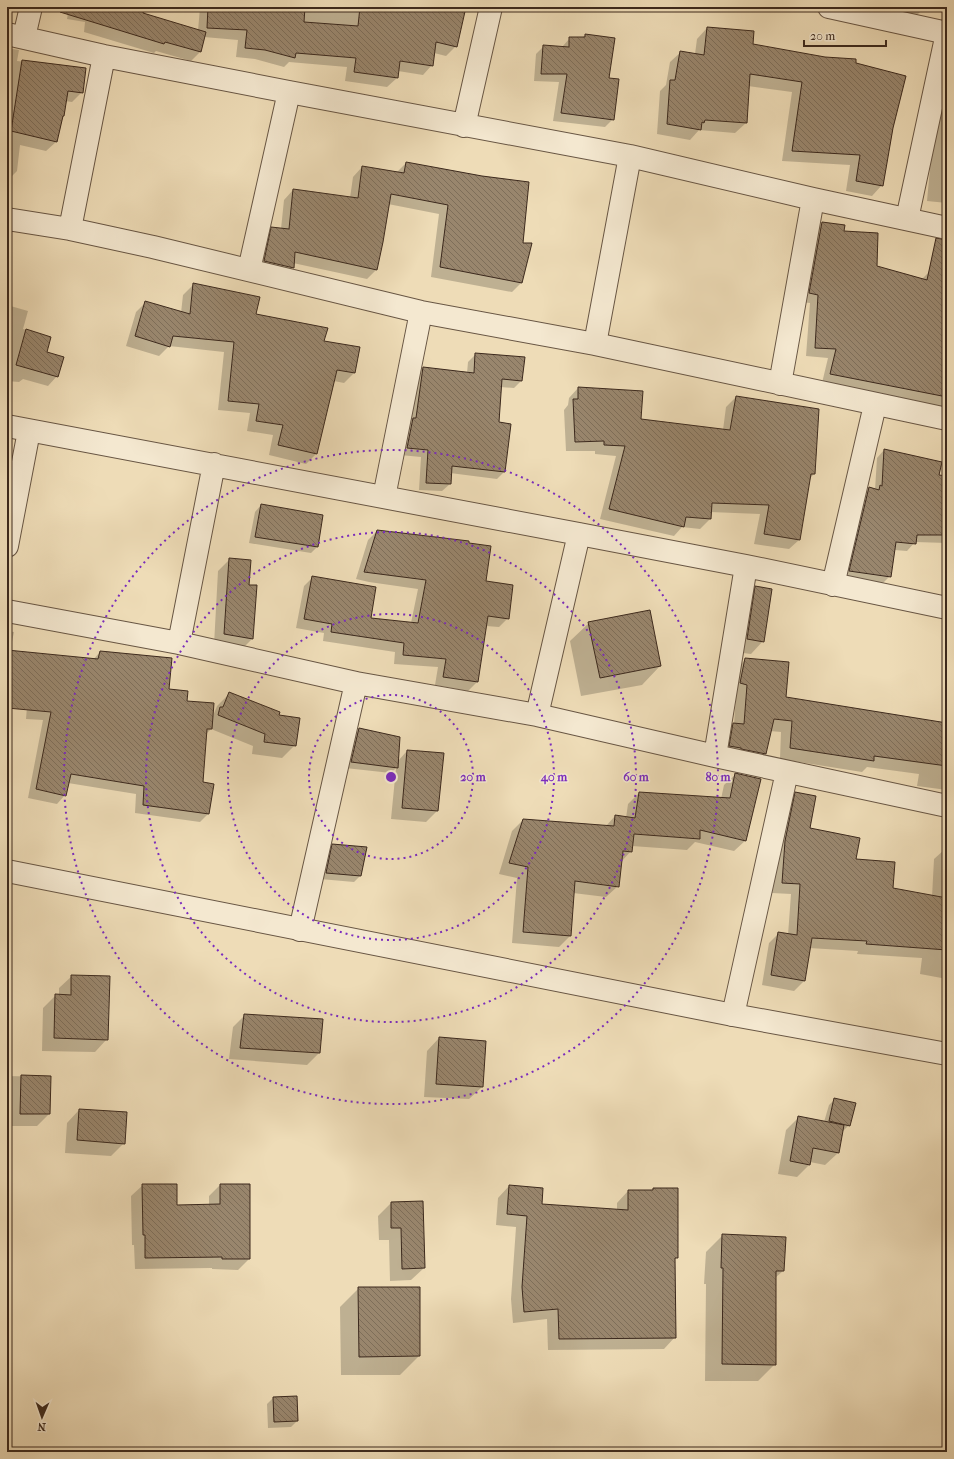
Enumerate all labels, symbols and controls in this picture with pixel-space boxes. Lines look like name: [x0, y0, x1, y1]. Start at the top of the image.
scale bar: [804, 22, 886, 48]
text: 20 m: [810, 29, 835, 43]
centre of rings: [384, 770, 398, 784]
text: 20 m: [460, 770, 487, 784]
text: 40 m: [540, 770, 568, 785]
text: 60 m: [623, 770, 650, 784]
text: 80 m: [705, 770, 732, 784]
north arrow: [22, 1397, 62, 1437]
text: N: [37, 1420, 46, 1433]

